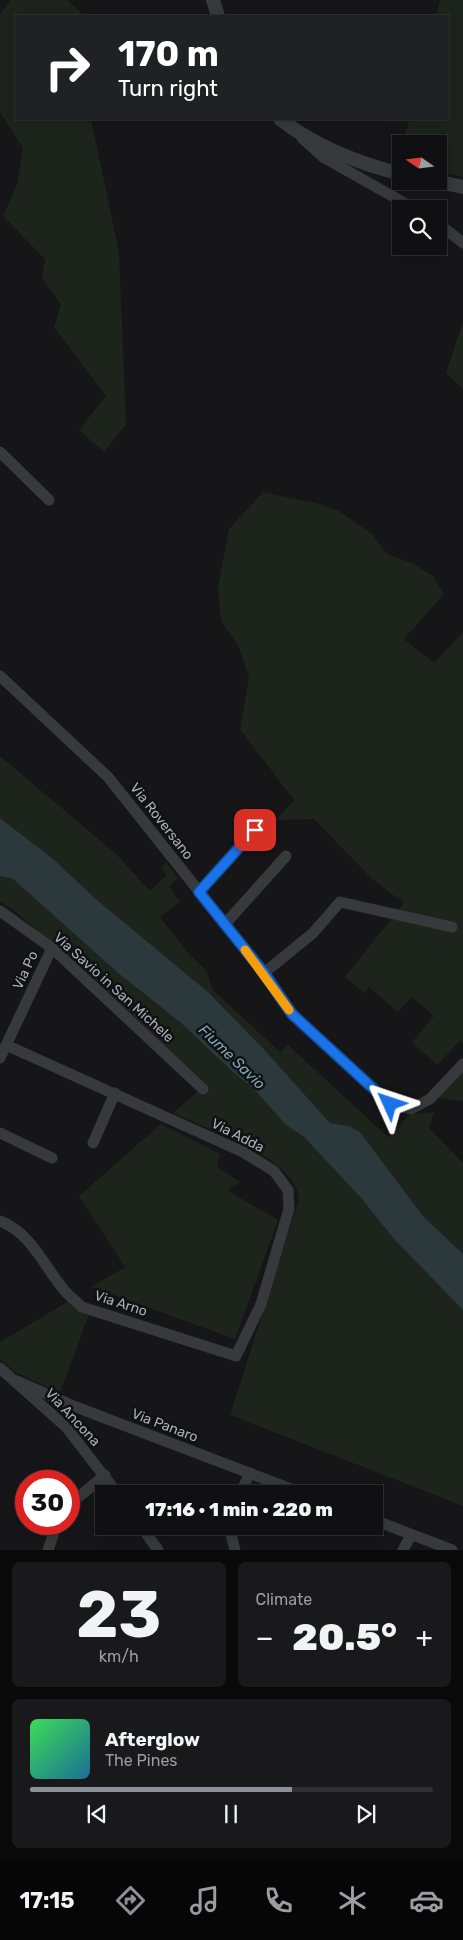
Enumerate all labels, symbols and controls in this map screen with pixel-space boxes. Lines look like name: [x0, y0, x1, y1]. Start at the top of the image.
text: 170 m: [118, 33, 219, 75]
icon: right: [35, 35, 100, 100]
text: Turn right: [118, 75, 218, 102]
north arrow: [392, 135, 448, 190]
map controls: [392, 135, 447, 255]
button: search: [392, 200, 447, 255]
street label: Via Roversano: [126, 780, 197, 863]
pin: [234, 809, 276, 851]
icon: arrive: [241, 816, 269, 844]
street label: Via Savio in San Michele: [50, 929, 177, 1046]
street label: Via Po: [9, 948, 42, 992]
water label: Fiume Savio: [195, 1021, 269, 1093]
position arrow: [363, 1077, 415, 1129]
street label: Via Adda: [209, 1115, 267, 1156]
street label: Via Arno: [92, 1287, 149, 1320]
street label: Via Ancona: [41, 1385, 104, 1450]
street label: Via Panaro: [129, 1405, 200, 1446]
speed limit sign: 30: [15, 1470, 80, 1535]
text: 17:16 · 1 min · 220 m: [145, 1498, 333, 1521]
text: 23: [76, 1576, 161, 1653]
text: Climate: [256, 1590, 312, 1609]
text: 20.5°: [292, 1614, 397, 1660]
text: −: [256, 1621, 274, 1654]
text: +: [416, 1621, 433, 1654]
text: km/h: [99, 1647, 139, 1666]
text: Afterglow: [105, 1728, 200, 1751]
text: The Pines: [105, 1751, 178, 1770]
icon: previous: [83, 1800, 111, 1828]
icon: pause: [217, 1800, 245, 1828]
icon: next: [352, 1800, 380, 1828]
icon: directions: [113, 1883, 148, 1918]
icon: music: [187, 1883, 222, 1918]
icon: phone: [261, 1883, 296, 1918]
icon: climate: [335, 1883, 370, 1918]
icon: car: [409, 1883, 444, 1918]
text: 17:15: [19, 1887, 75, 1914]

